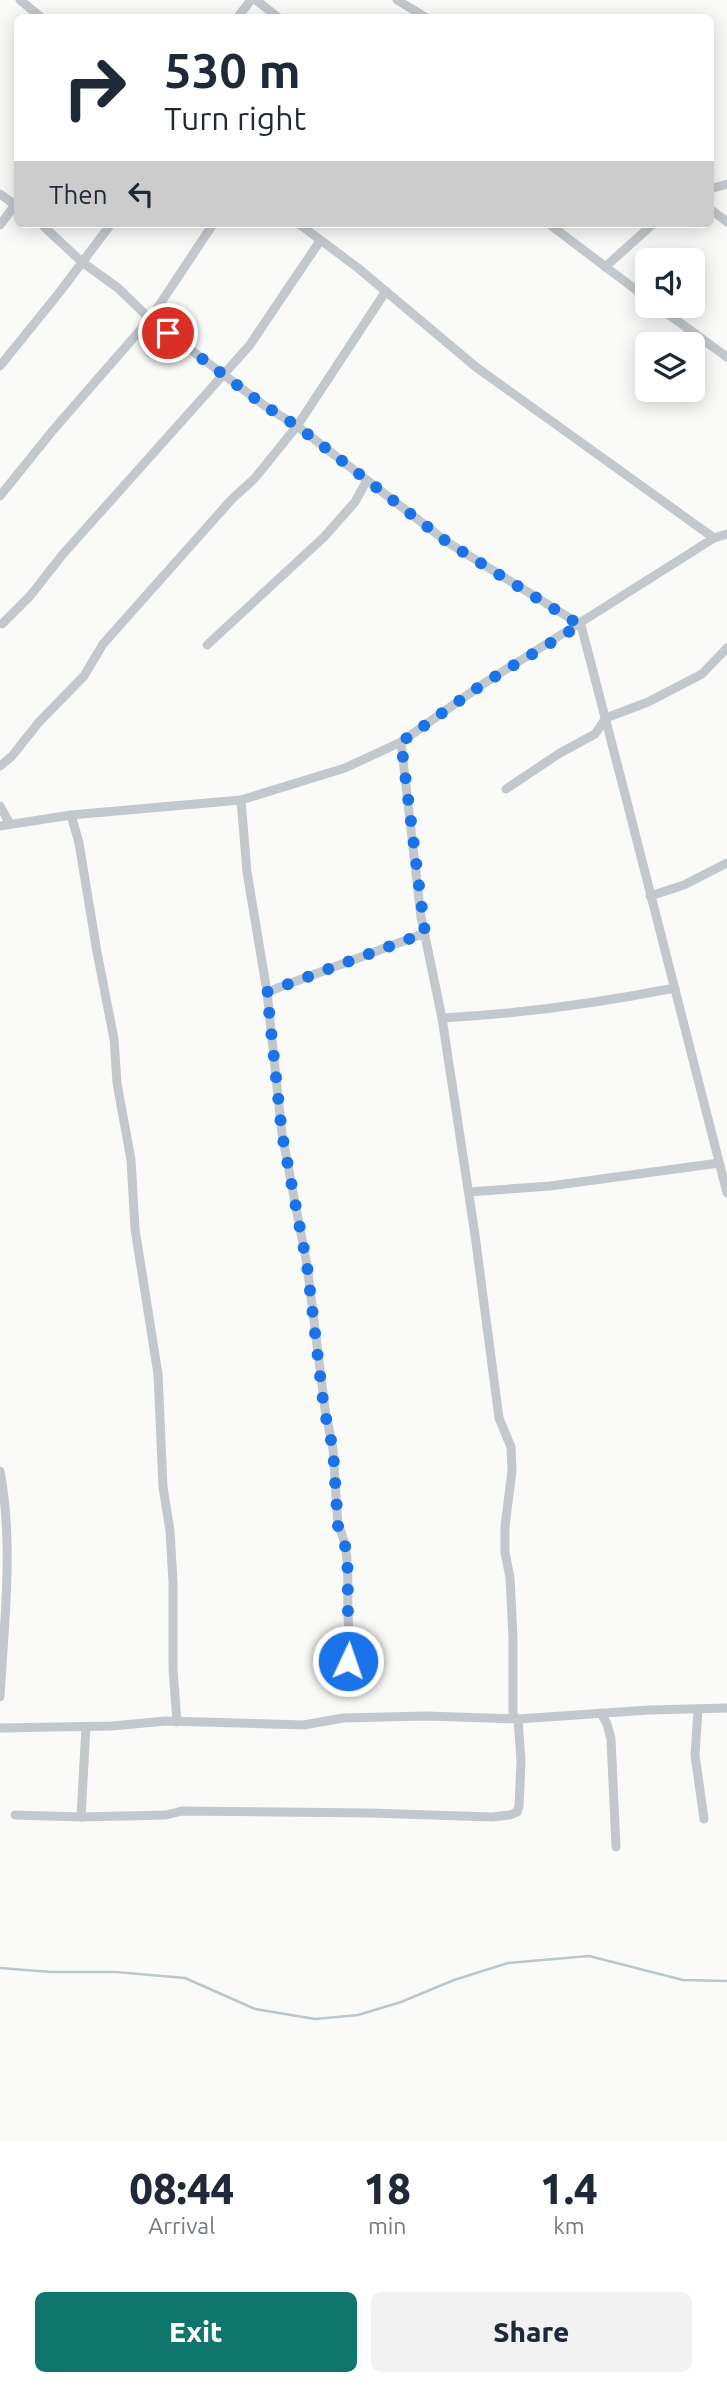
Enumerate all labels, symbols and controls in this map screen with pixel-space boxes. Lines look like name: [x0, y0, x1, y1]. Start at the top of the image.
icon: right: [49, 42, 140, 133]
text: 530 m: [164, 42, 301, 97]
text: Turn right: [164, 100, 306, 136]
icon: left: [122, 175, 160, 213]
text: Then: [49, 180, 108, 209]
map controls: [635, 248, 705, 402]
button: sound: [635, 248, 705, 318]
pin: [138, 303, 198, 363]
icon: arrive: [149, 314, 187, 352]
button: layers: [635, 332, 705, 402]
position arrow: [311, 1624, 385, 1698]
text: 08:44: [129, 2165, 234, 2212]
text: 18: [363, 2165, 411, 2212]
text: 1.4: [540, 2165, 598, 2212]
text: Arrival: [148, 2213, 215, 2238]
text: min: [368, 2213, 406, 2238]
text: km: [553, 2213, 585, 2238]
button: Exit: [35, 2292, 357, 2372]
button: Share: [371, 2292, 692, 2372]

